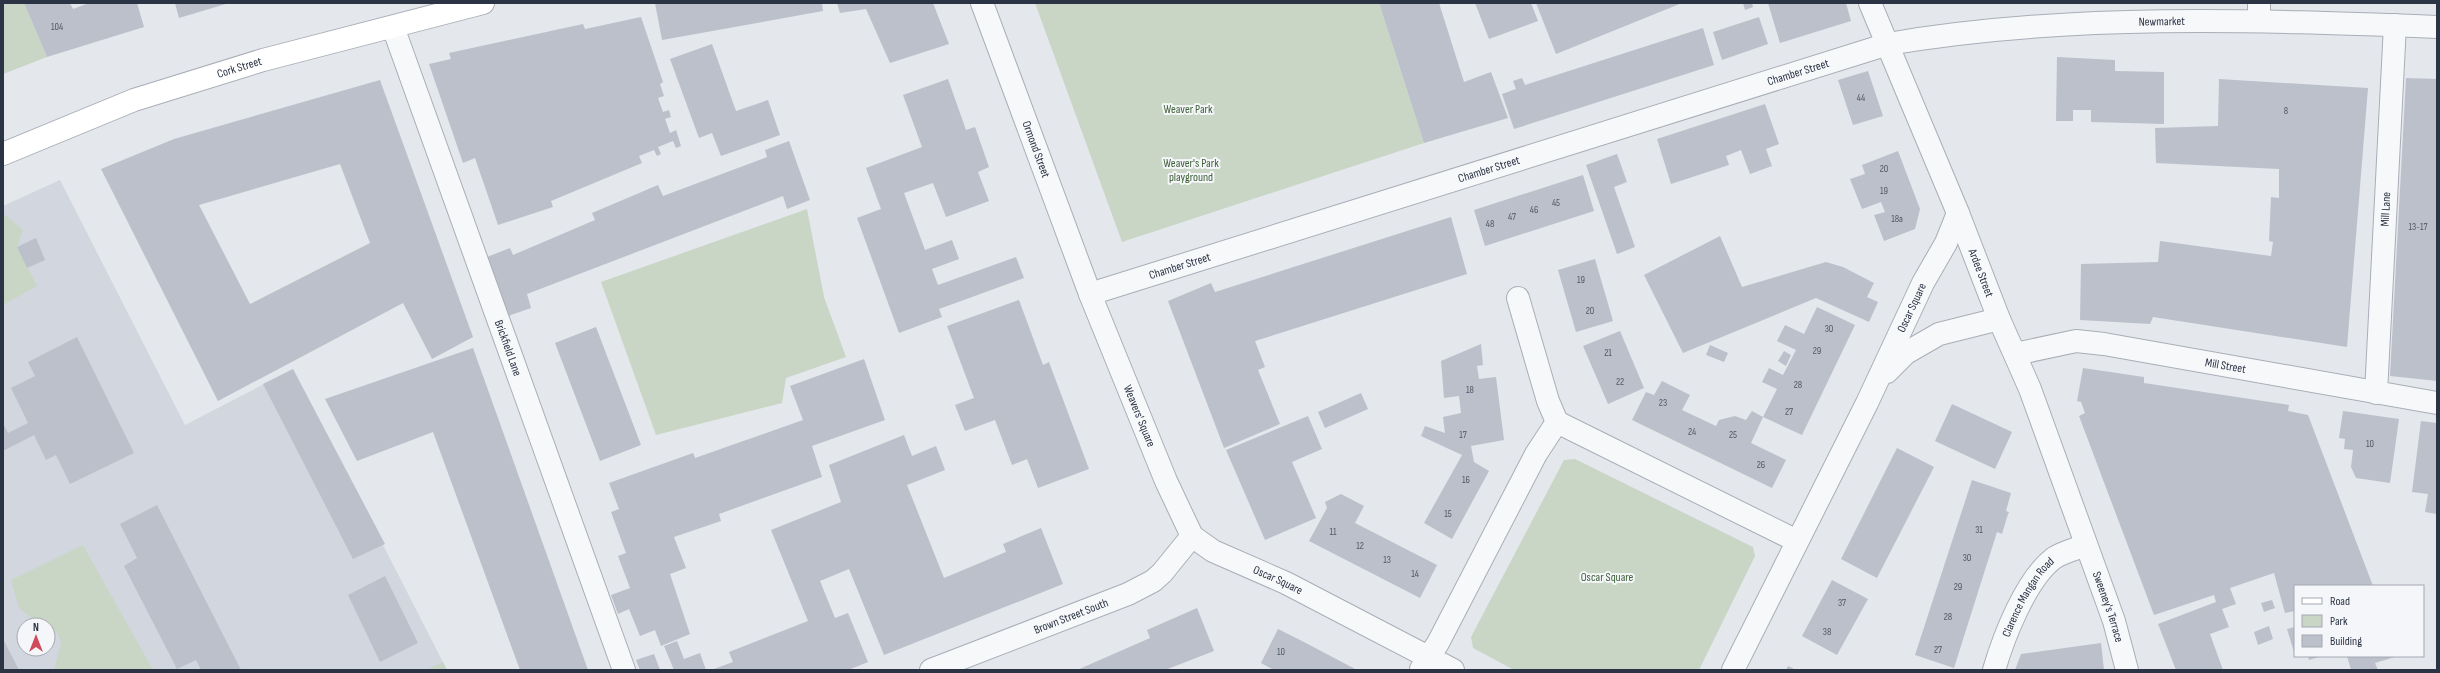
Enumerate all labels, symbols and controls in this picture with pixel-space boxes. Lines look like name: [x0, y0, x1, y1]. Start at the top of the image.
street label: Newmarket: [2138, 14, 2185, 29]
house number: 104: [51, 21, 63, 33]
street label: Cork Street: [215, 53, 264, 81]
street label: Chamber Street: [1765, 55, 1831, 89]
house number: 44: [1857, 92, 1865, 104]
park label: Weaver Park: [1163, 102, 1213, 117]
house number: 8: [2284, 105, 2288, 117]
street label: Ormond Street: [1019, 119, 1054, 180]
street label: Chamber Street: [1456, 152, 1522, 186]
park label: Weaver's Park playground: [1163, 156, 1219, 185]
house number: 20: [1880, 163, 1888, 175]
house number: 19: [1880, 185, 1888, 197]
street label: Mill Lane: [2377, 191, 2394, 227]
house number: 45: [1552, 197, 1560, 209]
house number: 46: [1530, 204, 1538, 216]
house number: 47: [1508, 211, 1516, 223]
house number: 18a: [1891, 213, 1903, 225]
house number: 48: [1486, 218, 1494, 230]
house number: 13-17: [2409, 221, 2427, 233]
street label: Ardee Street: [1965, 246, 1997, 300]
street label: Chamber Street: [1147, 249, 1213, 283]
house number: 19: [1577, 274, 1585, 286]
street label: Oscar Square: [1894, 280, 1930, 335]
house number: 20: [1586, 305, 1594, 317]
street label: Brickfield Lane: [491, 318, 525, 378]
house number: 30: [1825, 323, 1833, 335]
house number: 29: [1813, 345, 1821, 357]
house number: 21: [1604, 347, 1612, 359]
street label: Mill Street: [2204, 355, 2247, 377]
house number: 22: [1616, 376, 1624, 388]
house number: 28: [1794, 379, 1802, 391]
street label: Weavers' Square: [1120, 383, 1159, 449]
house number: 18: [1466, 384, 1474, 396]
house number: 23: [1659, 397, 1667, 409]
house number: 27: [1785, 406, 1793, 418]
house number: 24: [1688, 426, 1696, 438]
house number: 17: [1459, 429, 1467, 441]
house number: 25: [1729, 429, 1737, 441]
house number: 10: [2366, 438, 2374, 450]
house number: 26: [1757, 459, 1765, 471]
house number: 16: [1462, 474, 1470, 486]
house number: 15: [1444, 508, 1452, 520]
house number: 31: [1975, 524, 1983, 536]
house number: 11: [1330, 526, 1337, 538]
house number: 12: [1356, 540, 1364, 552]
house number: 30: [1963, 552, 1971, 564]
house number: 13: [1383, 554, 1391, 566]
street label: Clarence Mangan Road: [1998, 554, 2057, 639]
street label: Oscar Square: [1251, 562, 1305, 598]
house number: 14: [1411, 568, 1419, 580]
street label: Sweeney's Terrace: [2089, 569, 2127, 644]
park label: Oscar Square: [1581, 570, 1634, 585]
house number: 29: [1954, 581, 1962, 593]
legend: [2294, 585, 2424, 657]
text: Road: [2330, 594, 2350, 609]
street label: Brown Street South: [1032, 595, 1110, 637]
house number: 37: [1838, 597, 1846, 609]
house number: 28: [1944, 611, 1952, 623]
text: Park: [2330, 614, 2348, 629]
north arrow: [16, 617, 56, 657]
text: N: [33, 621, 39, 634]
house number: 38: [1823, 626, 1831, 638]
text: Building: [2330, 634, 2362, 649]
house number: 27: [1934, 644, 1942, 656]
house number: 10: [1277, 646, 1285, 658]

